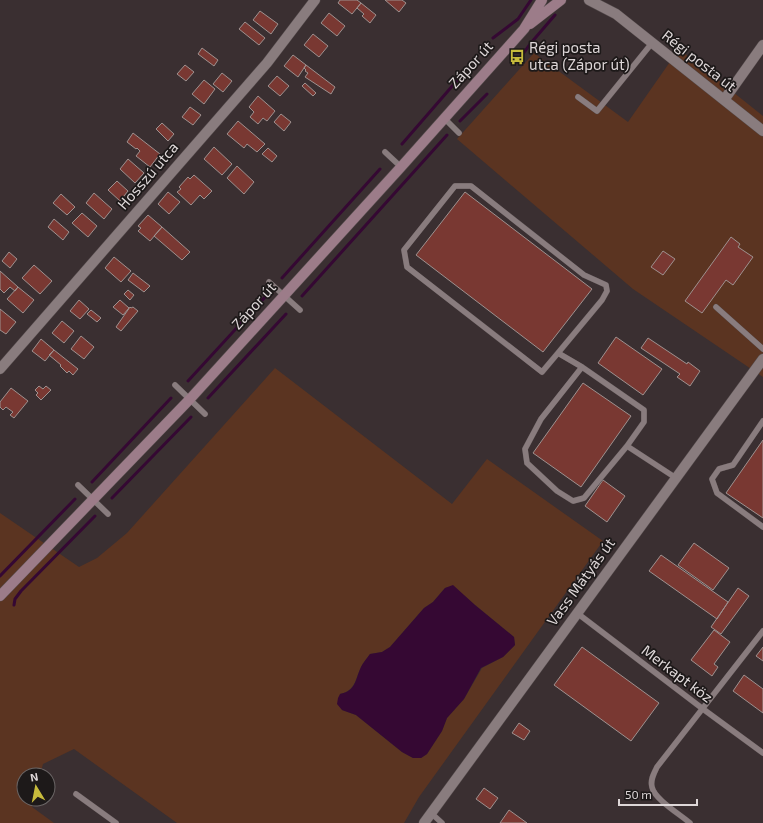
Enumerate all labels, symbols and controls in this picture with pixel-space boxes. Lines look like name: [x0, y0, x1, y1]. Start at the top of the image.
street label: Régi posta út: [659, 26, 740, 95]
street label: Zápor út: [444, 37, 496, 92]
place label: Régi posta utca (Zápor út): [529, 38, 630, 73]
bus stop icon: Régi posta utca (Zápor út): [508, 48, 526, 66]
street label: Hosszú utca: [113, 138, 181, 213]
street label: Zápor út: [227, 278, 279, 333]
street label: Vass Mátyás út: [542, 534, 618, 629]
street label: Merkapt köz: [638, 641, 717, 706]
north arrow: [16, 767, 56, 807]
text: N: [29, 770, 39, 784]
scale bar: [619, 781, 697, 807]
text: 50 m: [625, 787, 652, 801]

